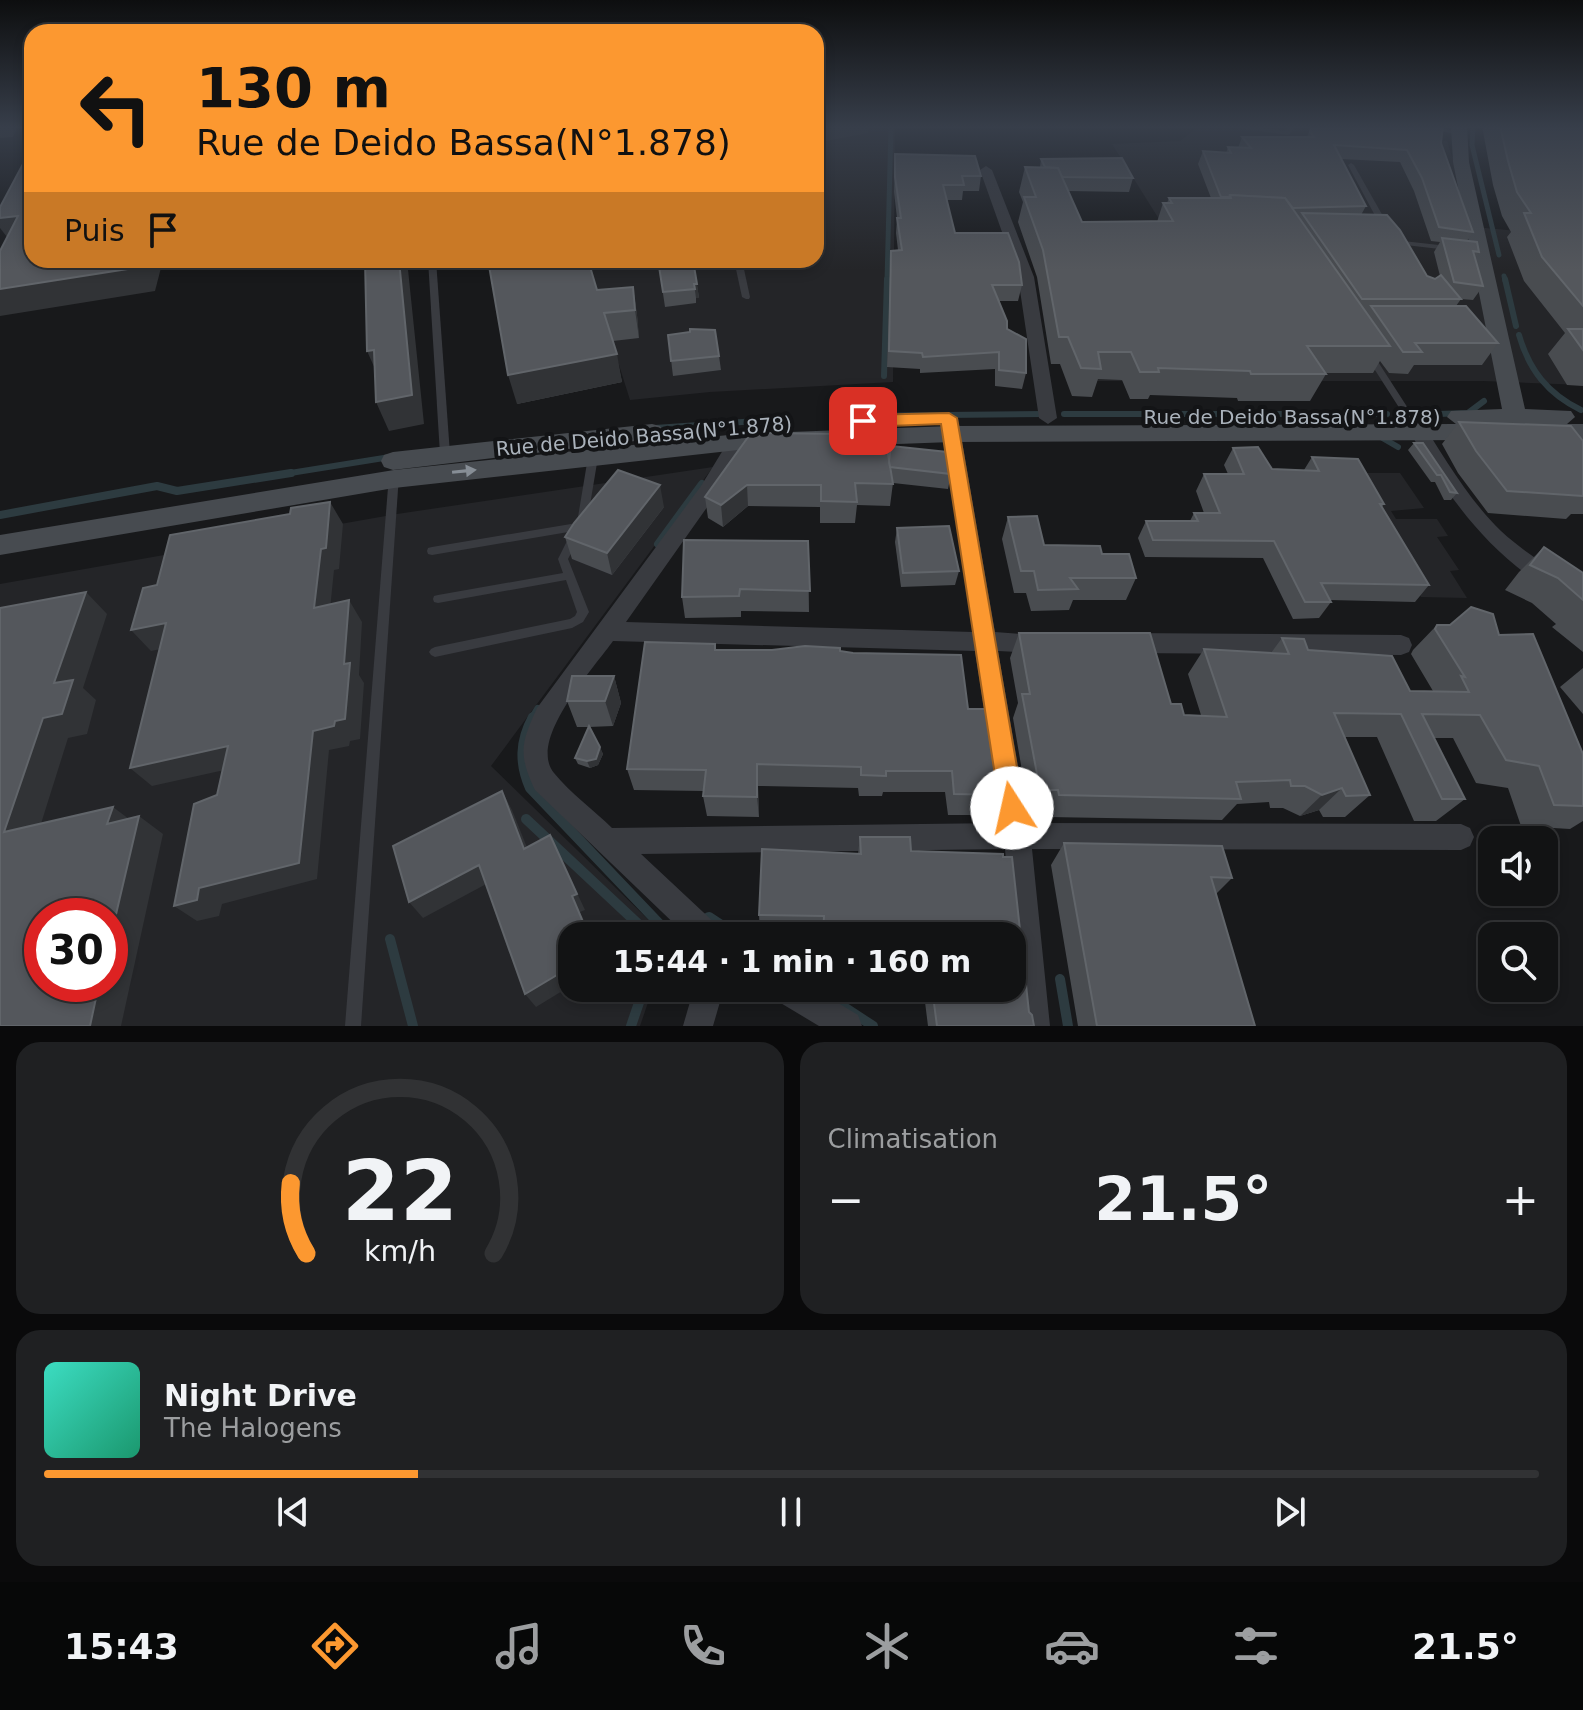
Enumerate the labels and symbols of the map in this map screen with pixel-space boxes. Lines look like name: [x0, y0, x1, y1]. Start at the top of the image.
pin: [829, 387, 897, 455]
street label: Rue de Deido Bassa(N°1.878): [1143, 405, 1441, 429]
street label: Rue de Deido Bassa(N°1.878): [495, 411, 793, 461]
one-way arrow: [452, 465, 477, 478]
position arrow: [970, 766, 1054, 850]
speed limit sign: 30: [24, 898, 128, 1002]

